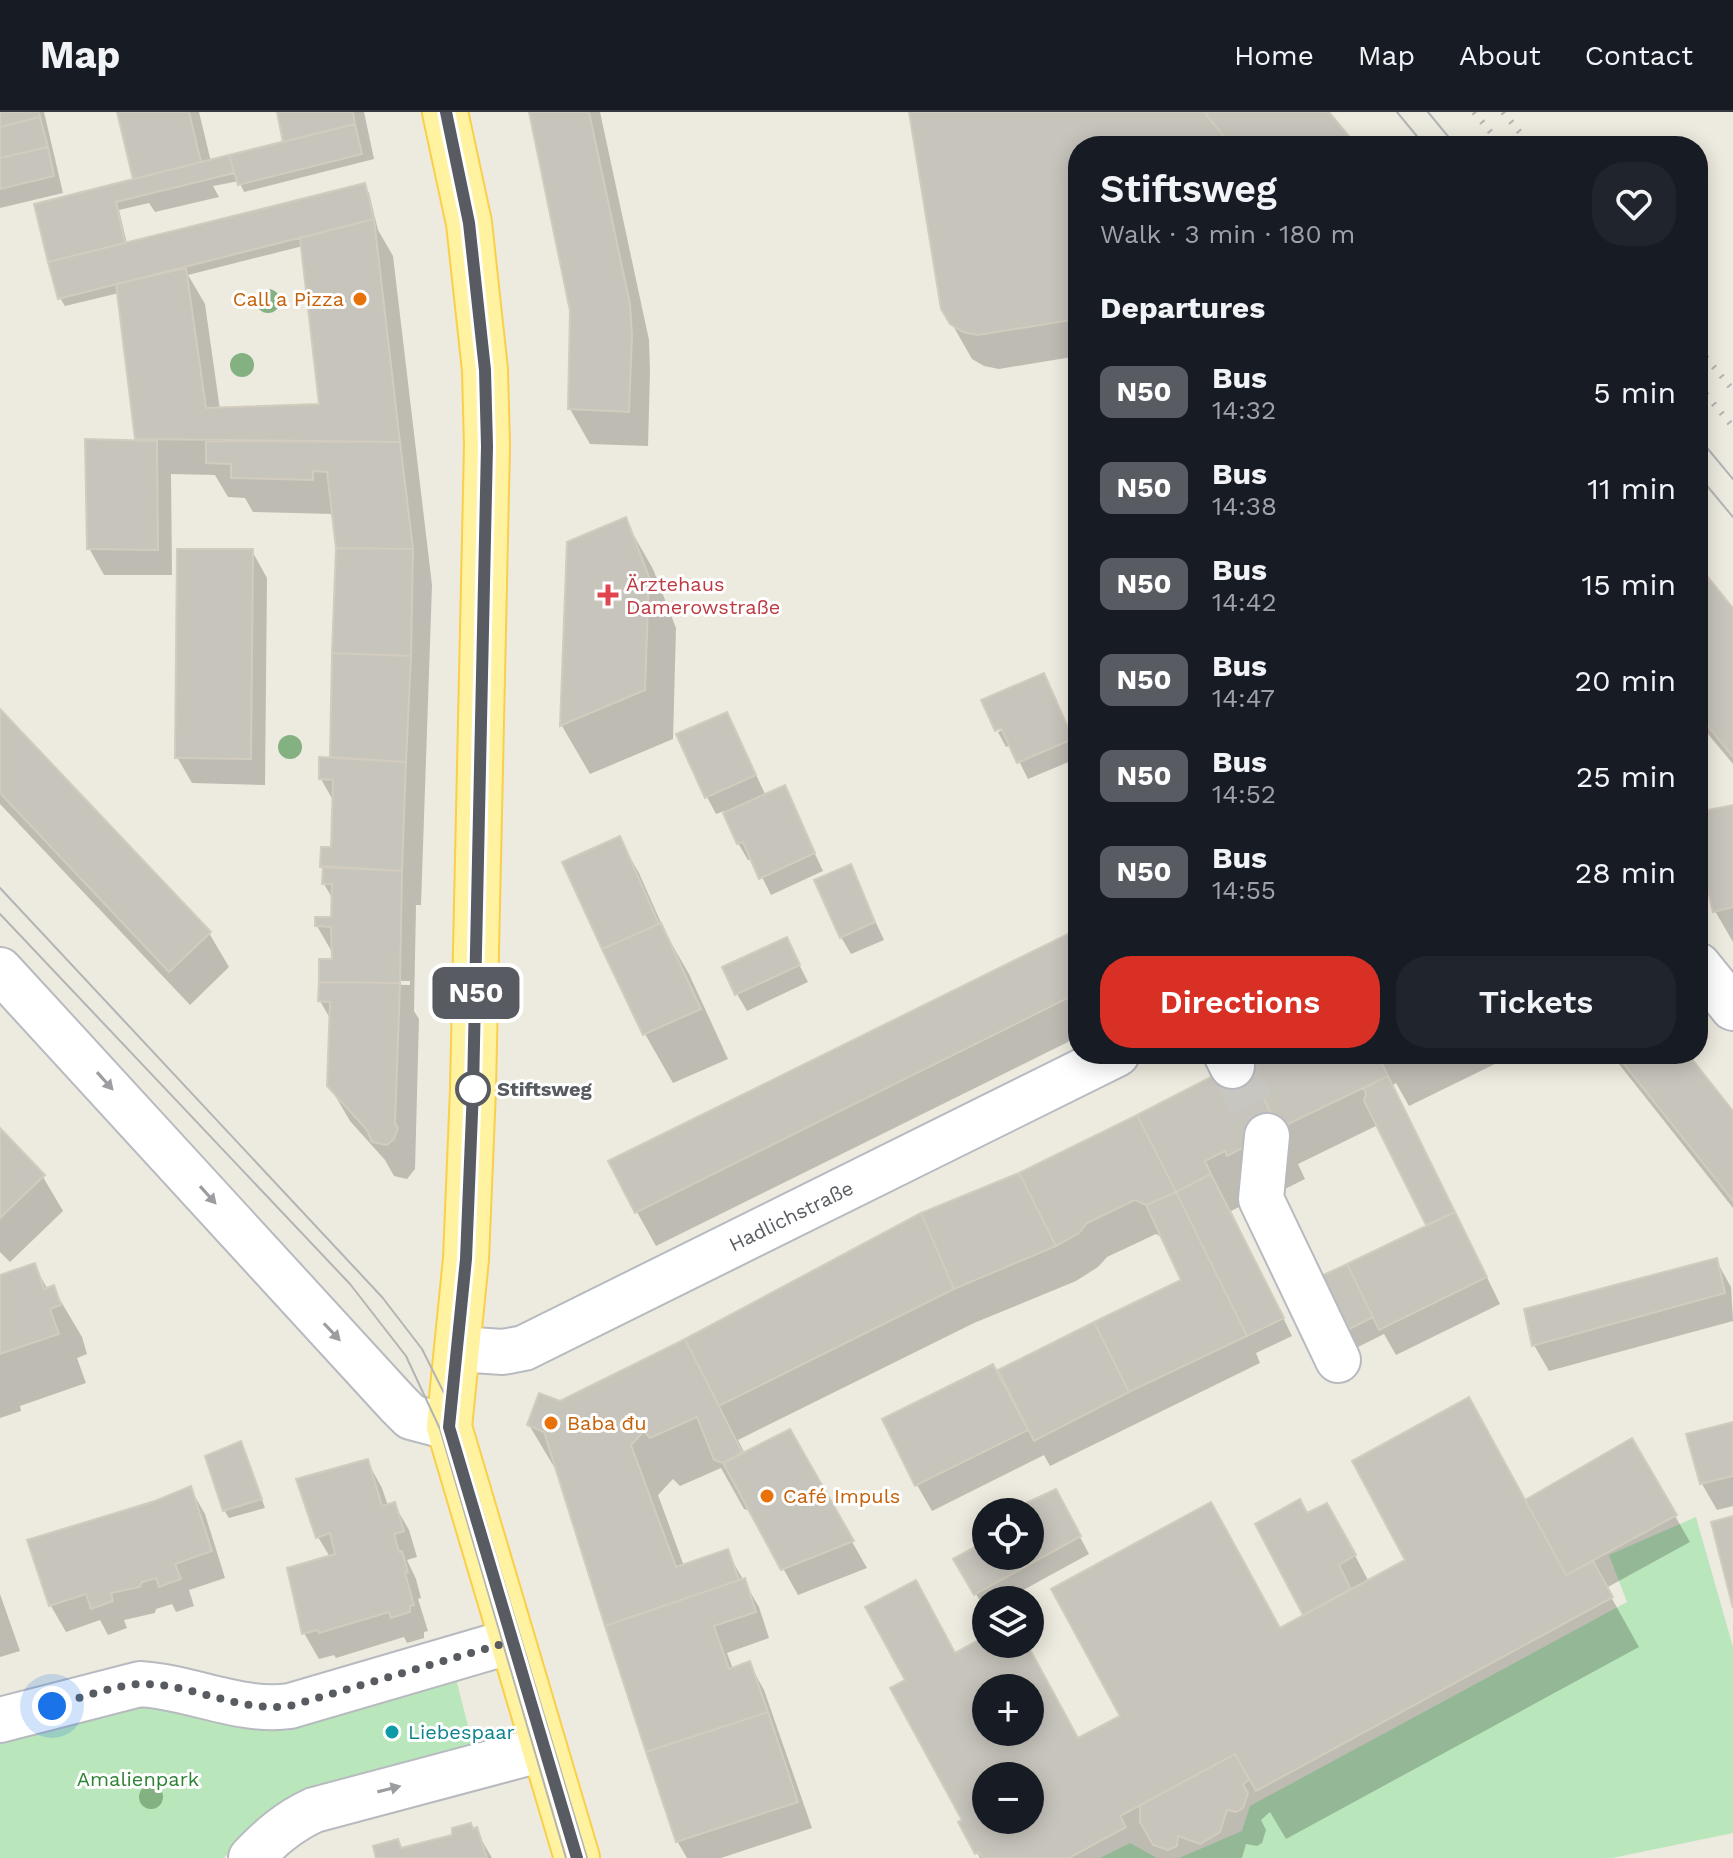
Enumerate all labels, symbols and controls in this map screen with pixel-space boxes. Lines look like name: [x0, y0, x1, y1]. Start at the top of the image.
text: Map: [40, 33, 120, 77]
text: Home: [1234, 39, 1314, 72]
text: Map: [1358, 39, 1415, 72]
text: About: [1459, 39, 1541, 72]
text: Contact: [1585, 39, 1693, 72]
button: heart: [1592, 162, 1676, 246]
text: Stiftsweg: [1100, 167, 1277, 211]
text: Walk · 3 min · 180 m: [1100, 219, 1355, 249]
place label: Call a Pizza: [233, 287, 344, 311]
marker: Call a Pizza: [351, 290, 369, 308]
text: Departures: [1100, 290, 1265, 325]
text: Bus: [1212, 360, 1267, 395]
text: N50: [1116, 375, 1172, 408]
text: 5 min: [1593, 375, 1676, 410]
text: 14:32: [1212, 395, 1276, 425]
text: Bus: [1212, 456, 1267, 491]
text: N50: [1116, 471, 1172, 504]
text: 11 min: [1587, 471, 1676, 506]
text: 14:38: [1212, 491, 1277, 521]
text: Bus: [1212, 552, 1267, 587]
text: N50: [1116, 567, 1172, 600]
text: 15 min: [1581, 567, 1676, 602]
place label: Ärztehaus Damerowstraße: [626, 572, 780, 619]
marker: Ärztehaus Damerowstraße: [597, 584, 619, 606]
text: 14:42: [1212, 587, 1277, 617]
text: Bus: [1212, 648, 1267, 683]
text: N50: [1116, 663, 1172, 696]
text: 20 min: [1574, 663, 1676, 698]
text: 14:47: [1212, 683, 1275, 713]
text: Bus: [1212, 744, 1267, 779]
text: N50: [1116, 759, 1172, 792]
text: 25 min: [1576, 759, 1676, 794]
text: 14:52: [1212, 779, 1276, 809]
text: Bus: [1212, 840, 1267, 875]
text: N50: [1116, 855, 1172, 888]
text: 28 min: [1575, 855, 1676, 890]
text: 14:55: [1212, 875, 1276, 905]
button: Directions: [1100, 956, 1380, 1048]
button: Tickets: [1396, 956, 1676, 1048]
line badge: N50: [430, 967, 522, 1019]
text: N50: [448, 976, 504, 1009]
one-way arrow: [95, 1072, 113, 1091]
marker: Stiftsweg: [456, 1072, 490, 1106]
place label: Stiftsweg: [497, 1077, 593, 1101]
street label: Hadlichstraße: [725, 1176, 857, 1256]
one-way arrow: [199, 1185, 217, 1204]
one-way arrow: [322, 1322, 340, 1341]
place label: Baba đu: [567, 1411, 647, 1435]
marker: Baba đu: [542, 1414, 560, 1432]
place label: Café Impuls: [783, 1484, 900, 1508]
marker: Café Impuls: [758, 1487, 776, 1505]
map controls: [972, 1498, 1044, 1834]
button: locate: [972, 1498, 1044, 1570]
button: layers: [972, 1586, 1044, 1658]
button: +: [972, 1674, 1044, 1746]
your location: [32, 1686, 72, 1726]
place label: Liebespaar: [408, 1720, 515, 1744]
marker: Liebespaar: [383, 1723, 401, 1741]
button: −: [972, 1762, 1044, 1834]
park label: Amalienpark: [77, 1767, 199, 1791]
one-way arrow: [376, 1782, 401, 1794]

